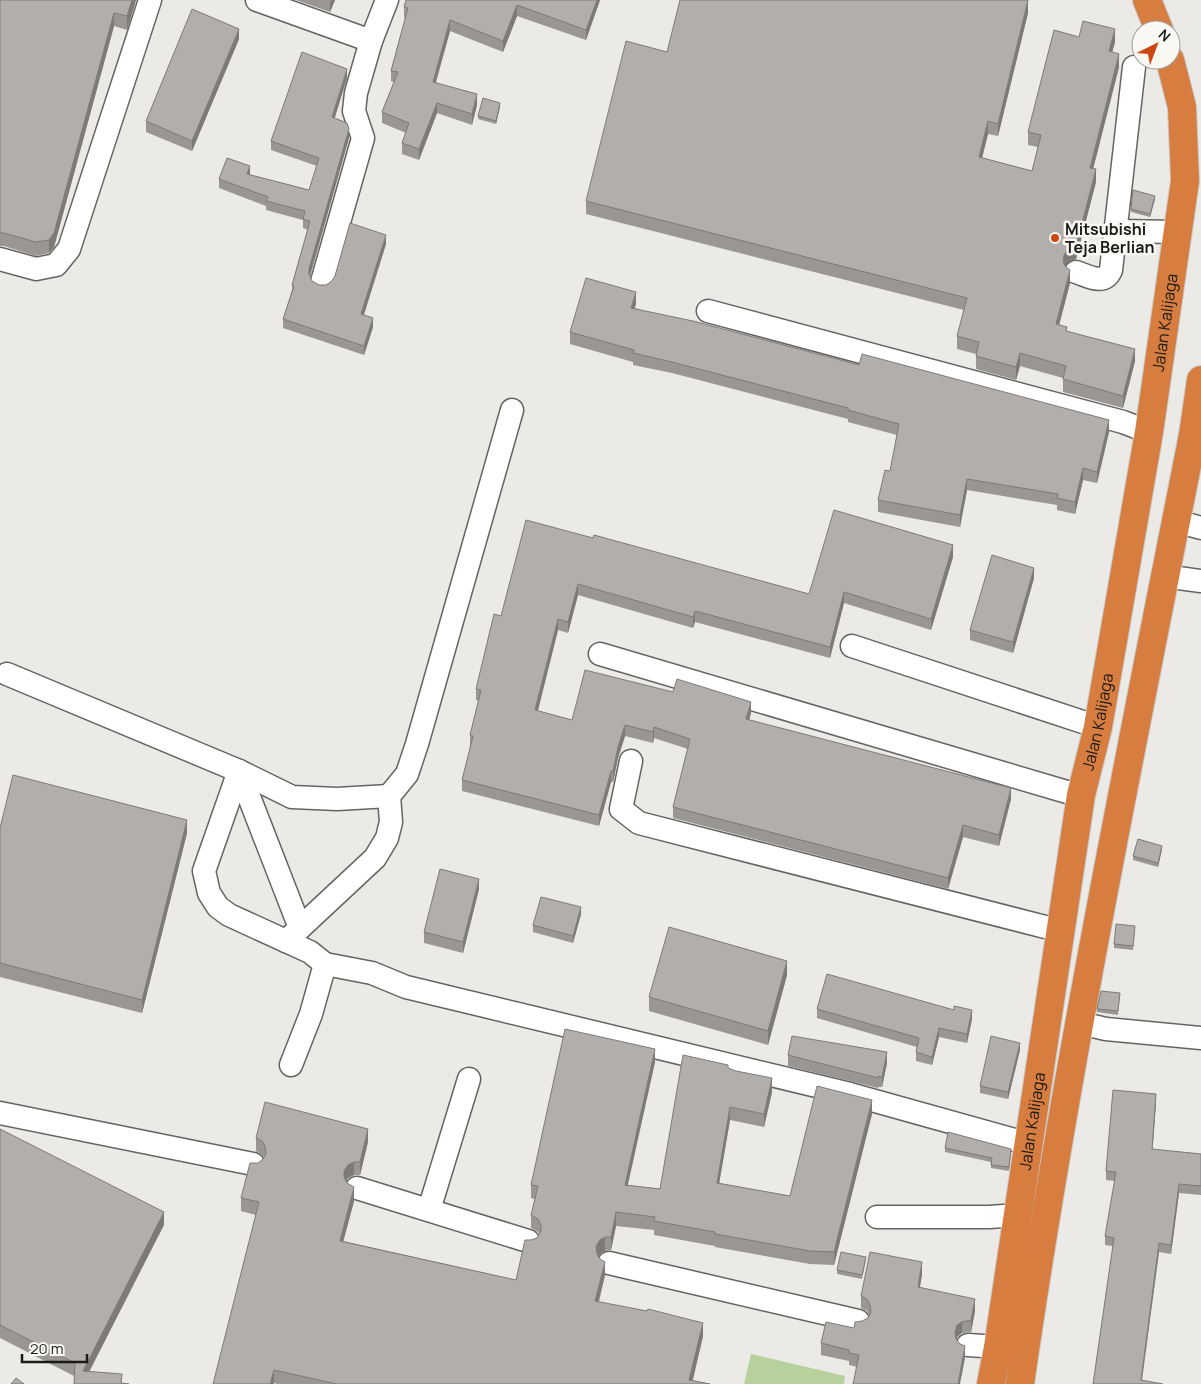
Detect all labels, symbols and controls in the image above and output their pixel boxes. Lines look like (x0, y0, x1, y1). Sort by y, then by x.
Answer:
north arrow (1131, 20, 1181, 70)
text: N (1155, 25, 1175, 45)
place label: Mitsubishi Teja Berlian (1065, 218, 1154, 258)
marker: Mitsubishi Teja Berlian (1049, 232, 1061, 244)
street label: Jalan Kalijaga (1147, 272, 1183, 373)
street label: Jalan Kalijaga (1077, 671, 1118, 773)
street label: Jalan Kalijaga (1014, 1071, 1050, 1172)
scale bar (22, 1332, 88, 1364)
text: 20 m (30, 1338, 63, 1359)

